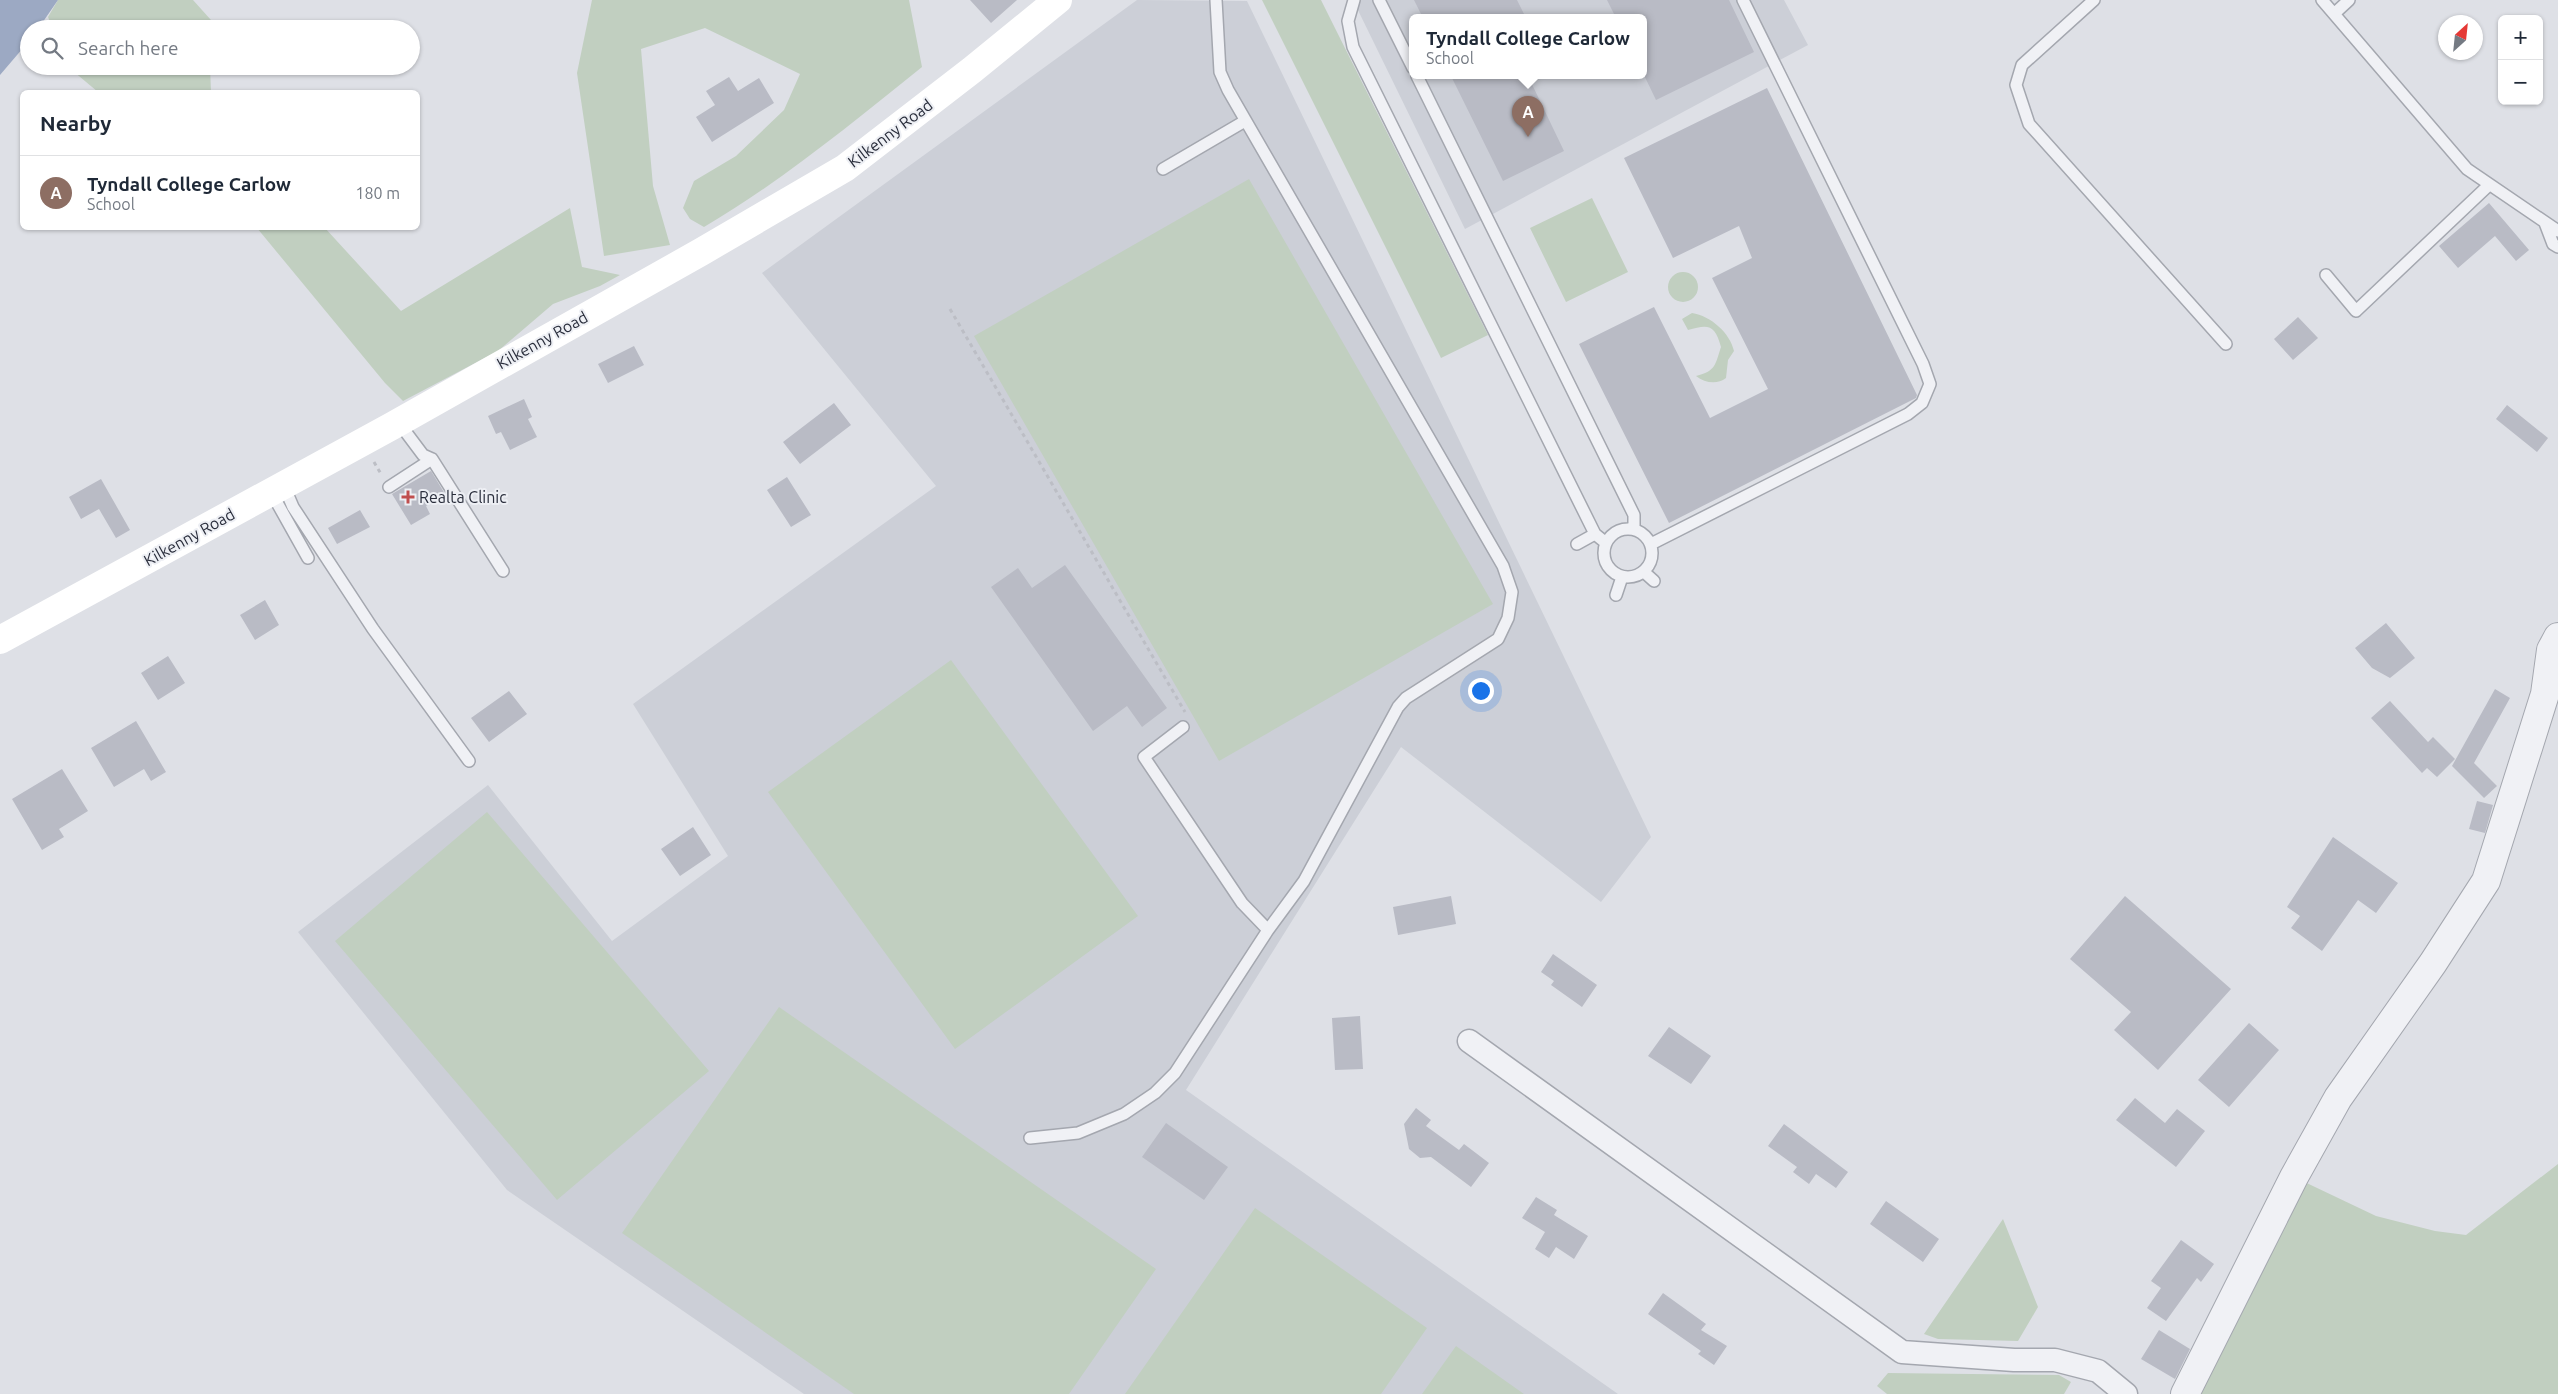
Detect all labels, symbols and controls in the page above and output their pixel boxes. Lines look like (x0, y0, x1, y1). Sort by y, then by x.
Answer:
popup (1409, 14, 1647, 79)
north arrow (2438, 15, 2483, 60)
map controls (2498, 15, 2543, 105)
button: + (2498, 15, 2543, 60)
search box (20, 20, 420, 75)
text: Tyndall College Carlow (1426, 27, 1630, 49)
icon: search (38, 34, 66, 62)
text: Search here (78, 37, 178, 59)
text: School (1426, 49, 1474, 67)
button: − (2498, 60, 2543, 105)
street label: Kilkenny Road (844, 95, 936, 171)
pin: A (1512, 96, 1544, 137)
text: Nearby (40, 111, 111, 135)
text: Tyndall College Carlow (87, 173, 291, 195)
text: A (50, 184, 62, 202)
text: 180 m (355, 184, 400, 202)
text: School (87, 195, 135, 213)
street label: Kilkenny Road (493, 308, 591, 372)
place label: Realta Clinic (419, 488, 507, 506)
marker: Realta Clinic (401, 490, 415, 504)
street label: Kilkenny Road (140, 505, 238, 569)
your location (1468, 678, 1494, 704)

